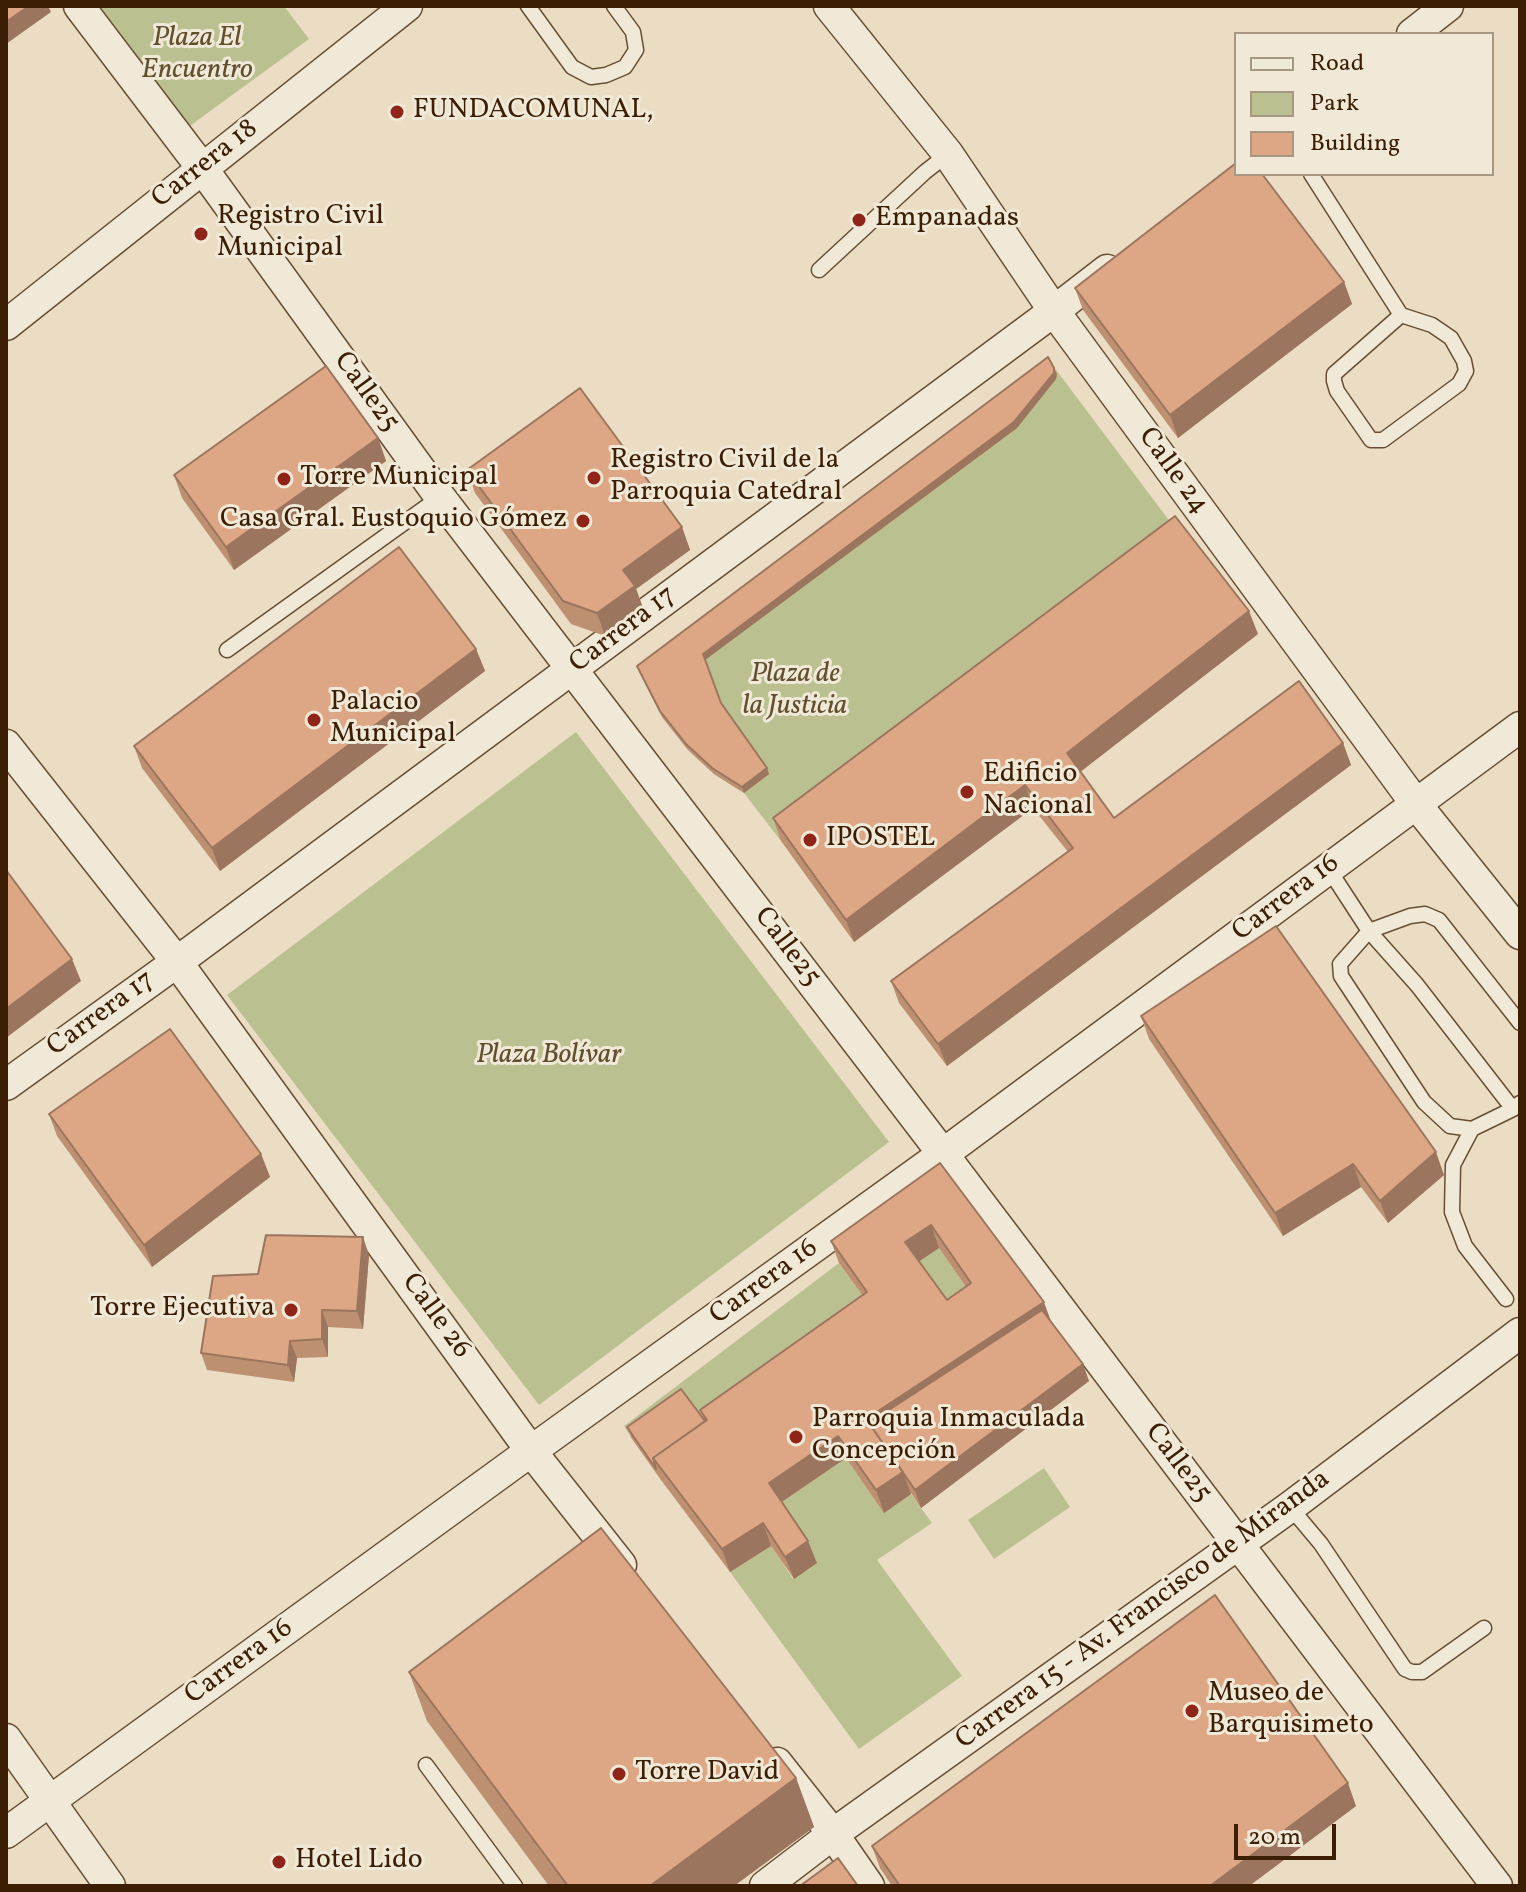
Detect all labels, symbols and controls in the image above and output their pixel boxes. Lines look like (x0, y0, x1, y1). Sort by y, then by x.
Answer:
park label: Plaza El Encuentro (141, 23, 253, 89)
legend (1234, 32, 1494, 176)
text: Road (1310, 47, 1364, 81)
text: Park (1310, 87, 1359, 121)
place label: FUNDACOMUNAL, (413, 95, 653, 129)
marker: FUNDACOMUNAL, (388, 103, 406, 121)
street label: Carrera 18 (146, 113, 266, 217)
text: Building (1310, 127, 1400, 161)
place label: Registro Civil Municipal (217, 201, 384, 267)
place label: Empanadas (875, 203, 1019, 237)
marker: Empanadas (850, 211, 868, 229)
marker: Registro Civil Municipal (192, 225, 210, 243)
street label: Calle25 (325, 346, 405, 440)
street label: Calle 24 (1129, 422, 1215, 522)
place label: Registro Civil de la Parroquia Catedral (610, 445, 842, 511)
place label: Torre Municipal (300, 462, 497, 496)
marker: Registro Civil de la Parroquia Catedral (585, 469, 603, 487)
marker: Torre Municipal (275, 470, 293, 488)
place label: Casa Gral. Eustoquio Gómez (220, 504, 567, 538)
marker: Casa Gral. Eustoquio Gómez (574, 512, 592, 530)
street label: Carrera 17 (564, 580, 684, 682)
park label: Plaza de la Justicia (743, 659, 847, 725)
place label: Palacio Municipal (330, 687, 456, 753)
marker: Palacio Municipal (305, 711, 323, 729)
place label: Edificio Nacional (983, 759, 1093, 825)
marker: Edificio Nacional (958, 783, 976, 801)
place label: IPOSTEL (826, 823, 935, 857)
marker: IPOSTEL (801, 831, 819, 849)
street label: Carrera 16 (1227, 848, 1347, 950)
street label: Calle25 (745, 902, 827, 994)
street label: Carrera 17 (42, 965, 162, 1065)
park label: Plaza Bolívar (476, 1040, 622, 1074)
street label: Carrera 16 (704, 1233, 826, 1333)
street label: Calle 26 (393, 1268, 477, 1366)
place label: Torre Ejecutiva (90, 1293, 275, 1327)
marker: Torre Ejecutiva (282, 1301, 300, 1319)
place label: Parroquia Inmaculada Concepción (812, 1404, 1085, 1470)
street label: Calle25 (1136, 1418, 1218, 1510)
marker: Parroquia Inmaculada Concepción (787, 1428, 805, 1446)
street label: Carrera 15 - Av. Francisco de Miranda (950, 1464, 1338, 1758)
street label: Carrera 16 (179, 1613, 301, 1713)
place label: Museo de Barquisimeto (1208, 1678, 1374, 1744)
marker: Museo de Barquisimeto (1183, 1702, 1201, 1720)
place label: Torre David (635, 1757, 779, 1791)
marker: Torre David (610, 1765, 628, 1783)
scale bar (1238, 1808, 1340, 1858)
text: 20 m (1248, 1821, 1301, 1855)
place label: Hotel Lido (295, 1845, 423, 1879)
marker: Hotel Lido (270, 1853, 288, 1871)

